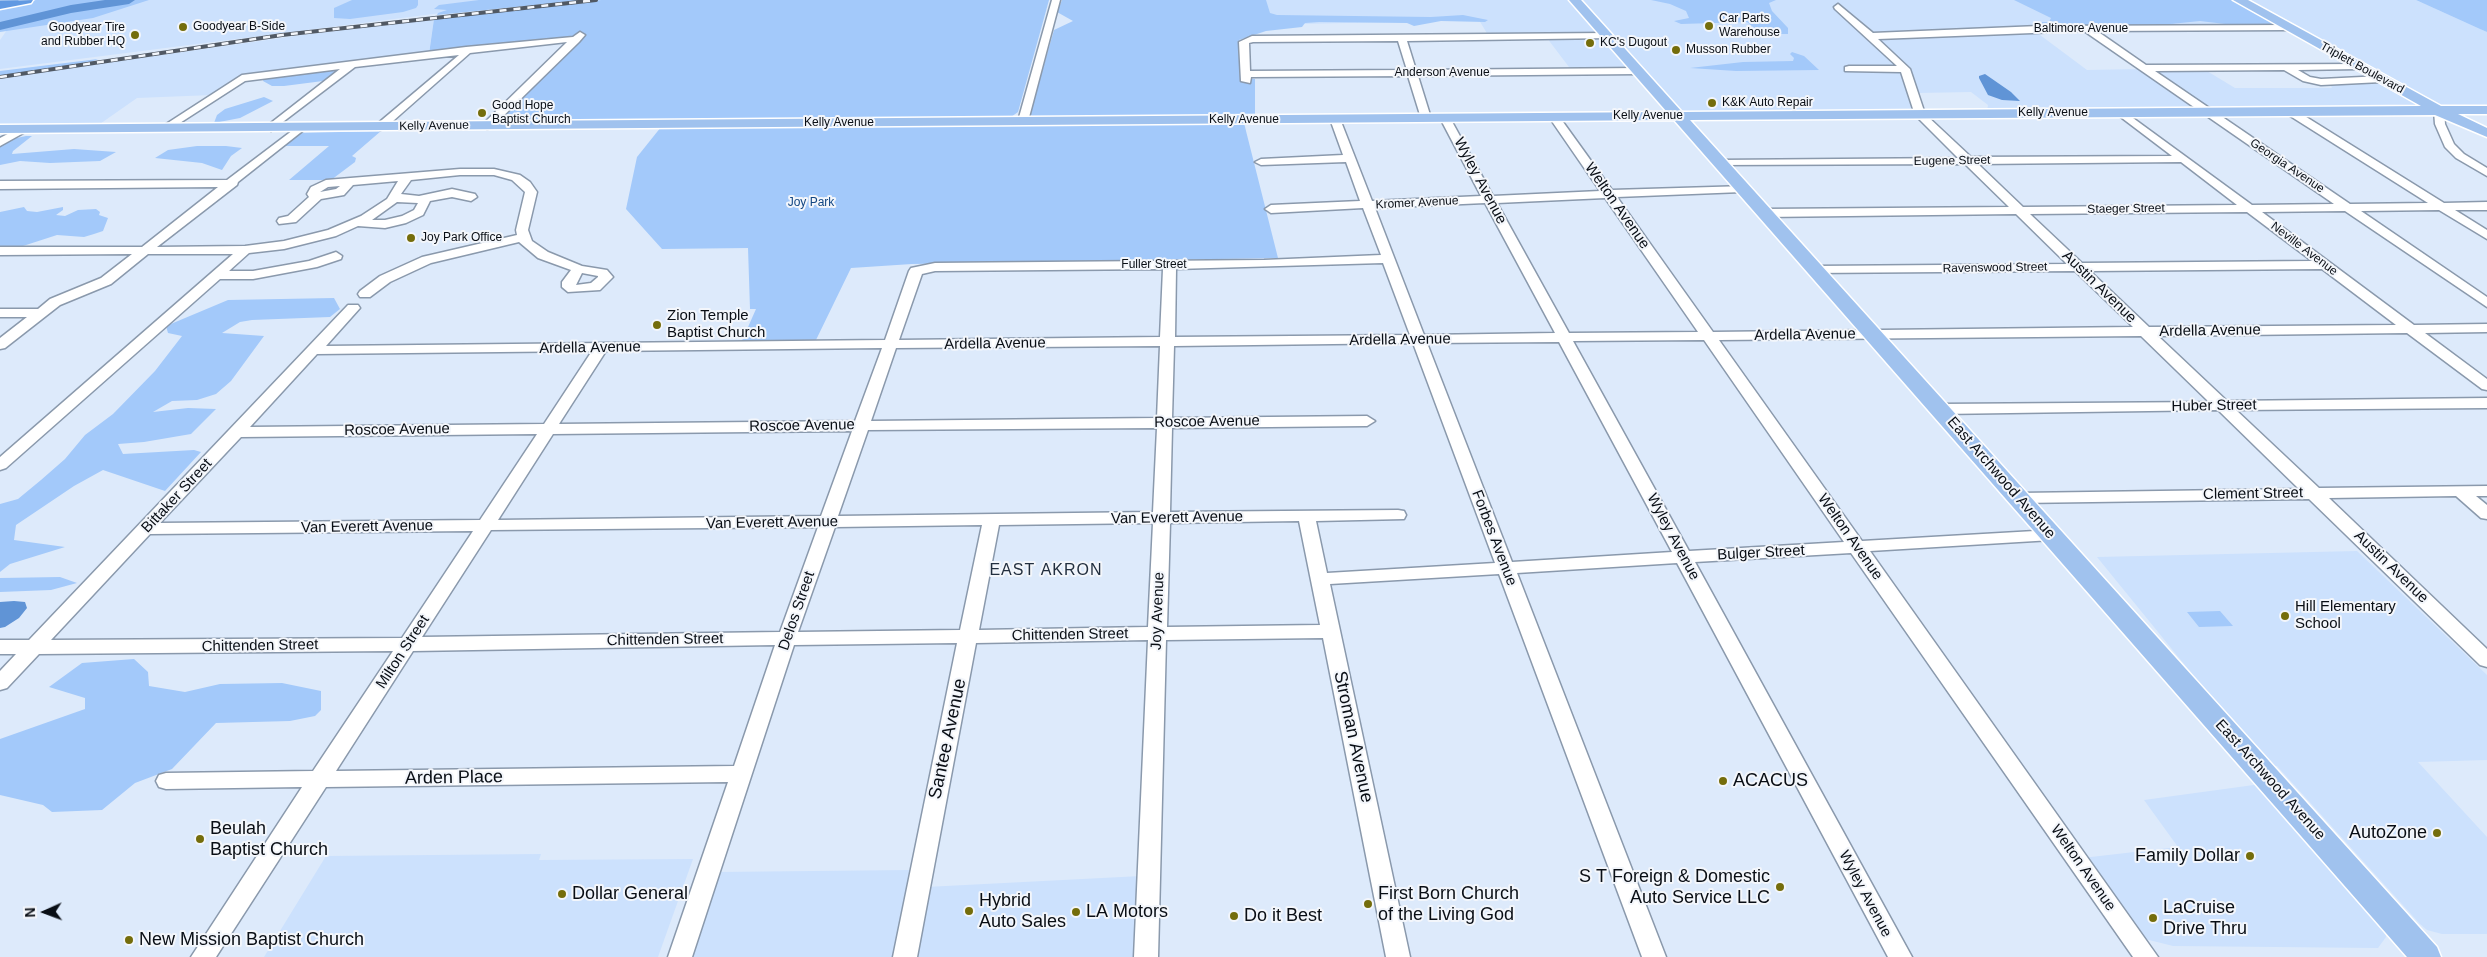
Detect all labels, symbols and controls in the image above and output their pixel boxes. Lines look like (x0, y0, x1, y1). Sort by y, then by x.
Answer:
place label: Car Parts Warehouse (1719, 12, 1780, 40)
place label: Goodyear B-Side (193, 20, 285, 34)
marker: Car Parts Warehouse (1703, 20, 1715, 32)
place label: Goodyear Tire and Rubber HQ (41, 21, 125, 49)
marker: Goodyear B-Side (177, 21, 189, 33)
street label: Baltimore Avenue (2034, 22, 2128, 36)
marker: Goodyear Tire and Rubber HQ (129, 29, 141, 41)
place label: KC's Dugout (1600, 36, 1667, 50)
marker: KC's Dugout (1584, 37, 1596, 49)
street label: Triplett Boulevard (2318, 39, 2406, 97)
place label: Musson Rubber (1686, 43, 1771, 57)
marker: Musson Rubber (1670, 44, 1682, 56)
street label: Anderson Avenue (1394, 66, 1490, 80)
place label: K&K Auto Repair (1722, 96, 1813, 110)
marker: K&K Auto Repair (1706, 97, 1718, 109)
place label: Good Hope Baptist Church (492, 99, 571, 127)
street label: Kelly Avenue (2018, 106, 2088, 120)
marker: Good Hope Baptist Church (476, 107, 488, 119)
street label: Kelly Avenue (1613, 109, 1683, 123)
street label: Kelly Avenue (1209, 113, 1279, 127)
street label: Kelly Avenue (804, 116, 874, 130)
street label: Kelly Avenue (399, 118, 469, 134)
street label: Wyley Avenue (1450, 135, 1510, 227)
street label: Georgia Avenue (2247, 136, 2327, 196)
street label: Eugene Street (1914, 153, 1990, 169)
street label: Welton Avenue (1581, 159, 1653, 253)
street label: Kromer Avenue (1375, 194, 1459, 212)
park label: Joy Park (788, 196, 834, 210)
street label: Staeger Street (2087, 201, 2165, 217)
street label: Neville Avenue (2268, 219, 2340, 279)
place label: Joy Park Office (421, 231, 502, 245)
marker: Joy Park Office (405, 232, 417, 244)
street label: Austin Avenue (2058, 247, 2140, 327)
street label: Fuller Street (1121, 258, 1187, 272)
street label: Ravenswood Street (1943, 260, 2047, 276)
place label: Zion Temple Baptist Church (667, 307, 765, 342)
marker: Zion Temple Baptist Church (651, 319, 663, 331)
street label: Ardella Avenue (2159, 321, 2261, 341)
street label: Ardella Avenue (1754, 325, 1856, 345)
street label: Ardella Avenue (1349, 330, 1451, 350)
street label: Ardella Avenue (944, 334, 1046, 354)
street label: Ardella Avenue (539, 338, 641, 358)
street label: Huber Street (2171, 396, 2257, 416)
street label: Roscoe Avenue (1154, 412, 1260, 432)
street label: East Archwood Avenue (1943, 413, 2059, 543)
street label: Roscoe Avenue (749, 416, 855, 436)
street label: Roscoe Avenue (344, 420, 450, 440)
street label: Bittaker Street (138, 455, 216, 537)
street label: Clement Street (2203, 484, 2303, 504)
street label: Forbes Avenue (1467, 487, 1521, 589)
street label: Welton Avenue (1814, 490, 1886, 584)
street label: Wyley Avenue (1643, 491, 1703, 583)
street label: Van Everett Avenue (1111, 508, 1243, 528)
street label: Van Everett Avenue (706, 513, 838, 533)
street label: Van Everett Avenue (301, 517, 433, 537)
street label: Austin Avenue (2350, 527, 2432, 607)
street label: Bulger Street (1717, 542, 1805, 564)
district label: EAST AKRON (988, 561, 1104, 581)
street label: Delos Street (775, 569, 819, 653)
street label: Joy Avenue (1148, 572, 1168, 650)
place label: Hill Elementary School (2295, 598, 2396, 633)
marker: Hill Elementary School (2279, 610, 2291, 622)
street label: Milton Street (373, 612, 433, 692)
street label: Chittenden Street (1011, 625, 1129, 645)
street label: Chittenden Street (606, 630, 724, 650)
street label: Chittenden Street (201, 636, 319, 656)
street label: Stroman Avenue (1329, 669, 1377, 805)
street label: Santee Avenue (925, 677, 971, 801)
street label: East Archwood Avenue (2211, 716, 2329, 844)
street label: Arden Place (405, 766, 503, 790)
place label: ACACUS (1733, 770, 1808, 792)
marker: ACACUS (1717, 775, 1729, 787)
place label: Beulah Baptist Church (210, 818, 328, 861)
street label: Welton Avenue (2047, 821, 2119, 915)
place label: AutoZone (2349, 822, 2427, 844)
marker: AutoZone (2431, 827, 2443, 839)
marker: Beulah Baptist Church (194, 833, 206, 845)
place label: Family Dollar (2135, 845, 2240, 867)
street label: Wyley Avenue (1835, 848, 1895, 940)
marker: Family Dollar (2244, 850, 2256, 862)
place label: S T Foreign & Domestic Auto Service LLC (1579, 866, 1770, 909)
marker: S T Foreign & Domestic Auto Service LLC (1774, 881, 1786, 893)
place label: Dollar General (572, 883, 688, 905)
place label: First Born Church of the Living God (1378, 883, 1519, 926)
north arrow (20, 887, 70, 937)
marker: Dollar General (556, 888, 568, 900)
place label: Hybrid Auto Sales (979, 890, 1066, 932)
place label: LaCruise Drive Thru (2163, 897, 2247, 940)
marker: First Born Church of the Living God (1362, 898, 1374, 910)
place label: LA Motors (1086, 901, 1168, 923)
marker: Hybrid Auto Sales (963, 905, 975, 917)
place label: Do it Best (1244, 905, 1322, 927)
marker: LA Motors (1070, 906, 1082, 918)
text: N (22, 907, 38, 918)
marker: Do it Best (1228, 910, 1240, 922)
marker: LaCruise Drive Thru (2147, 912, 2159, 924)
place label: New Mission Baptist Church (139, 929, 364, 951)
marker: New Mission Baptist Church (123, 934, 135, 946)

